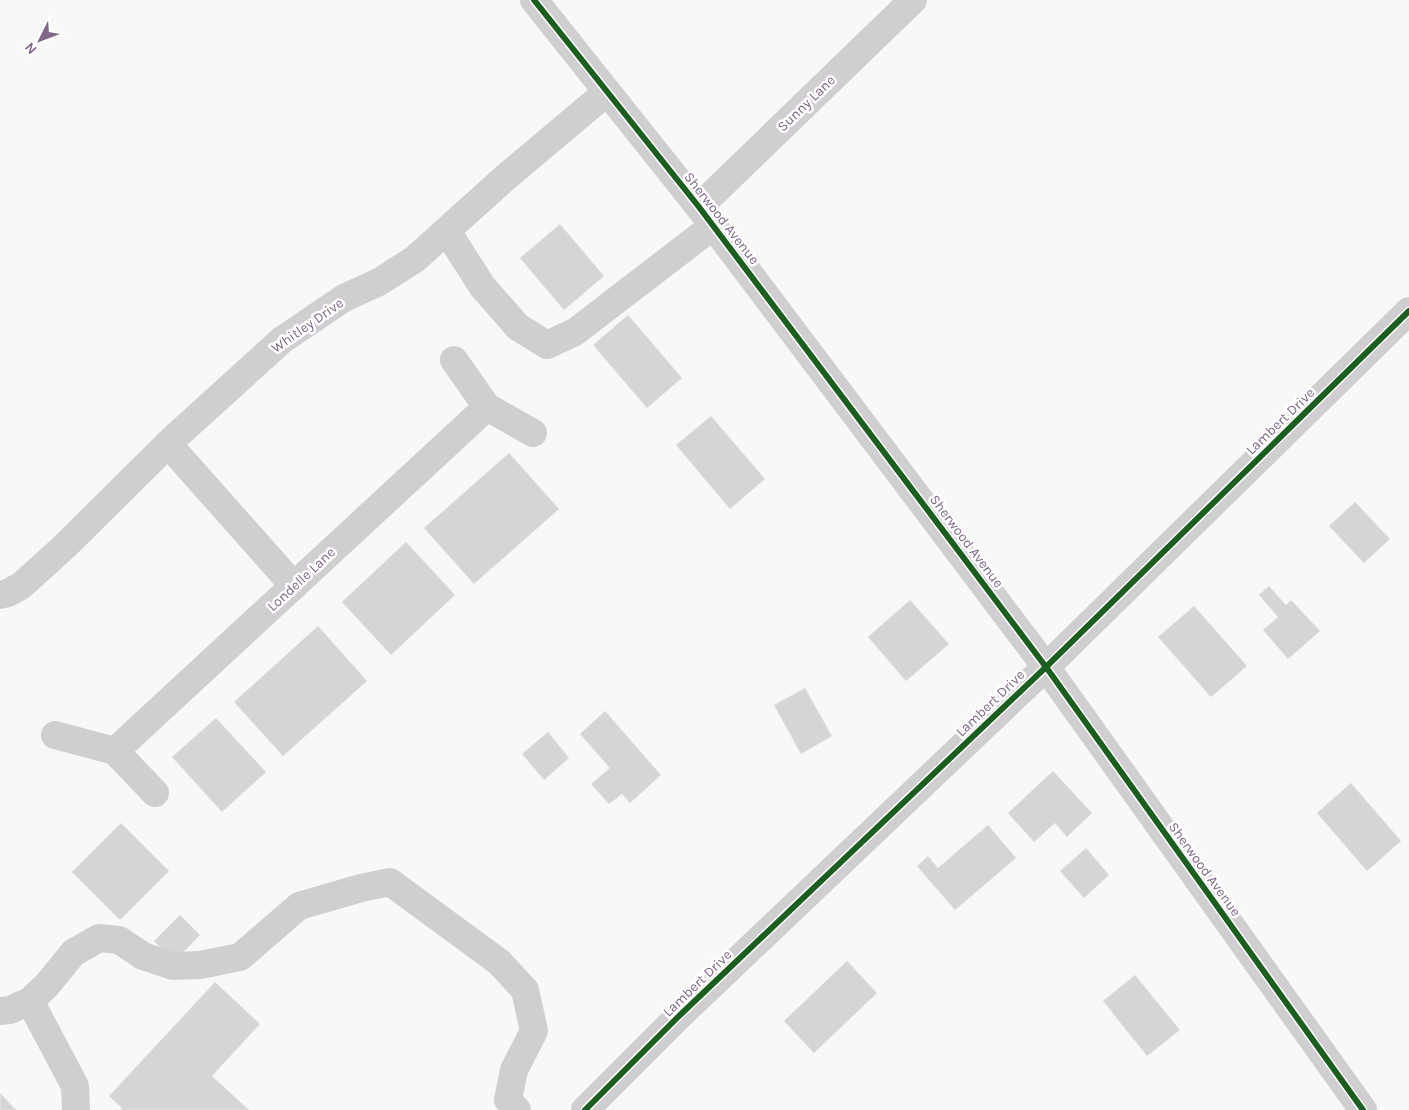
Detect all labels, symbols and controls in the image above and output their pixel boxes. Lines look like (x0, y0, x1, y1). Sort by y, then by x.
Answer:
north arrow (15, 15, 65, 65)
text: N (21, 39, 40, 58)
street label: Sunny Lane (774, 72, 839, 135)
street label: Sherwood Avenue (680, 169, 763, 268)
street label: Whitley Drive (268, 294, 347, 356)
street label: Lambert Drive (1242, 384, 1318, 458)
street label: Sherwood Avenue (926, 491, 1007, 591)
street label: Londelle Lane (264, 544, 339, 615)
street label: Lambert Drive (952, 666, 1028, 740)
street label: Sherwood Avenue (1165, 819, 1244, 920)
street label: Lambert Drive (659, 946, 735, 1020)

